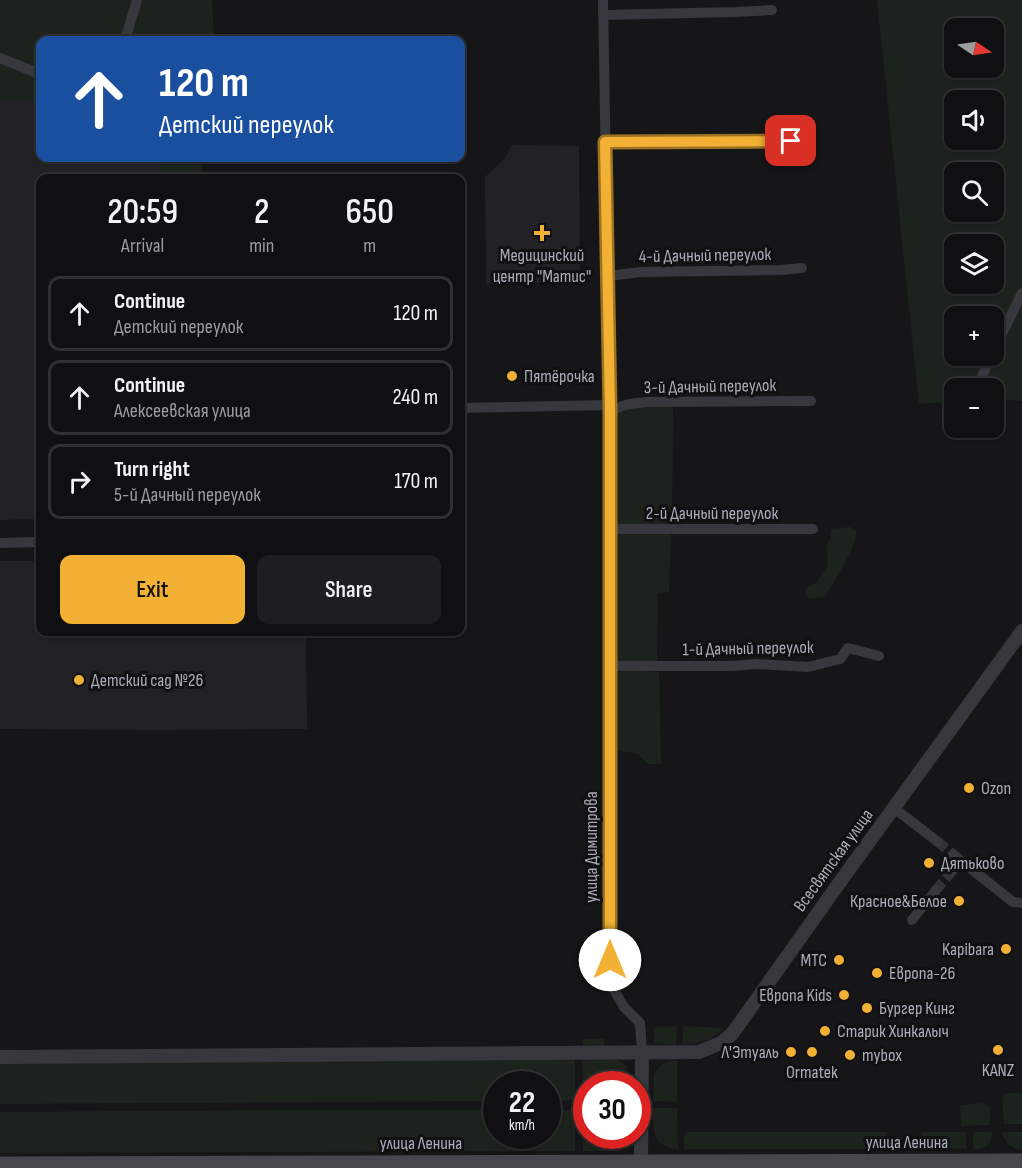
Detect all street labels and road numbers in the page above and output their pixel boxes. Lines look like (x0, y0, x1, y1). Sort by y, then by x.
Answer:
street label: 4-й Дачный переулок (639, 244, 772, 267)
street label: 3-й Дачный переулок (644, 375, 777, 398)
street label: 2-й Дачный переулок (646, 503, 778, 524)
street label: 1-й Дачный переулок (682, 637, 814, 660)
street label: улица Димитрова (581, 791, 602, 903)
street label: Всесвятская улица (789, 805, 878, 916)
street label: улица Ленина (866, 1132, 948, 1153)
street label: улица Ленина (380, 1133, 462, 1154)

